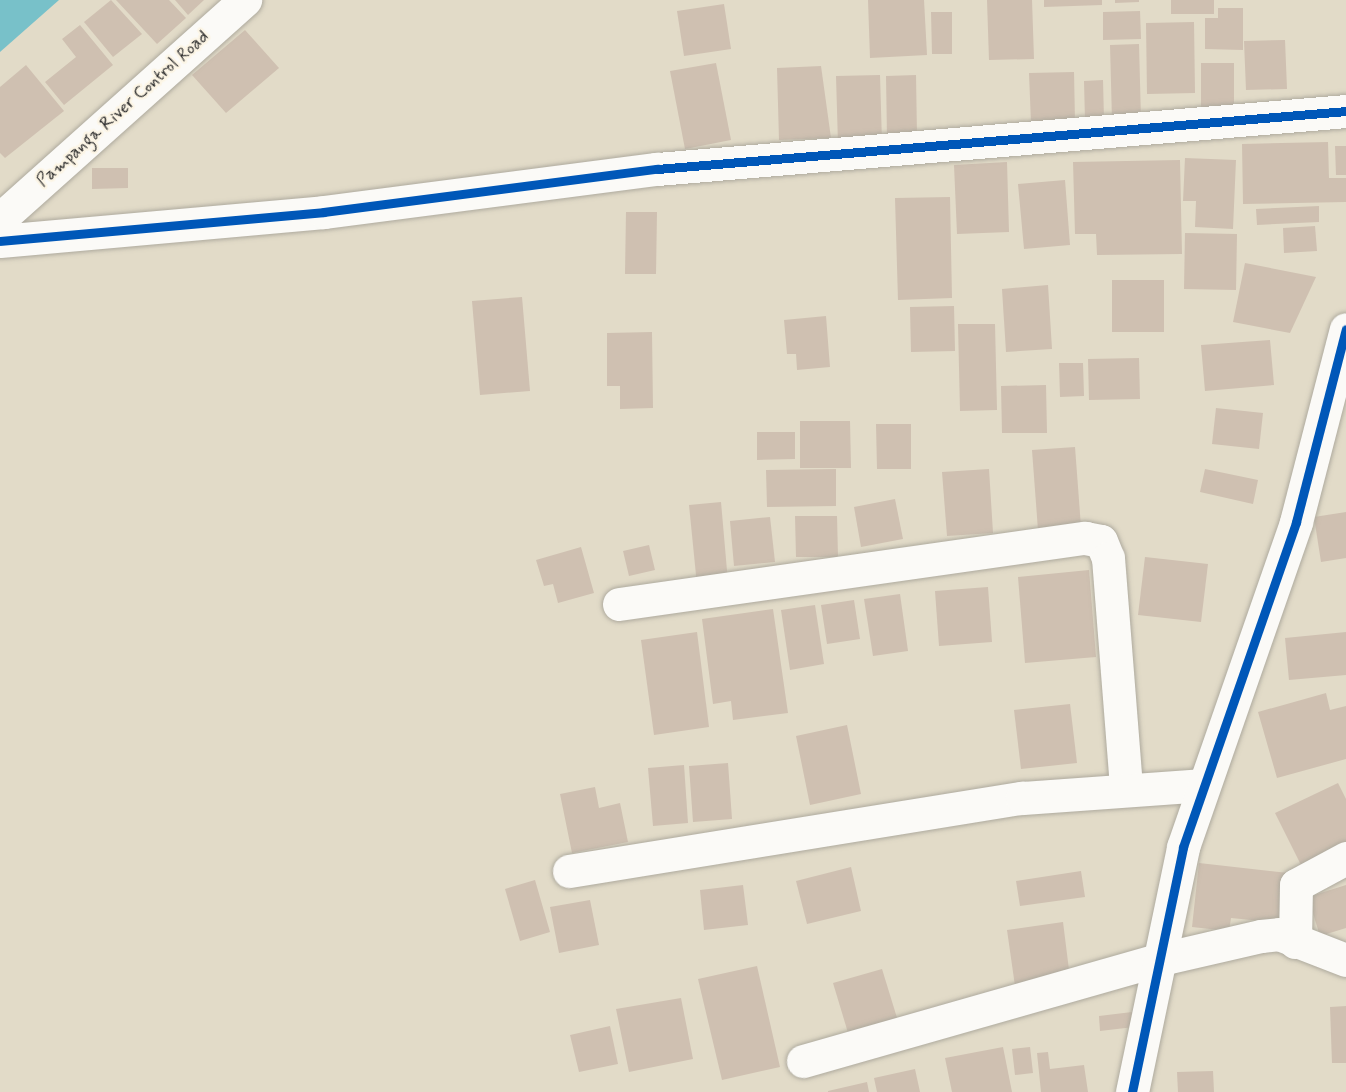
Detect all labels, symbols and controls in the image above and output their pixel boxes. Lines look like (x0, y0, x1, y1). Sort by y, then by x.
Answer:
street label: Pampanga River Control Road (31, 25, 215, 193)

